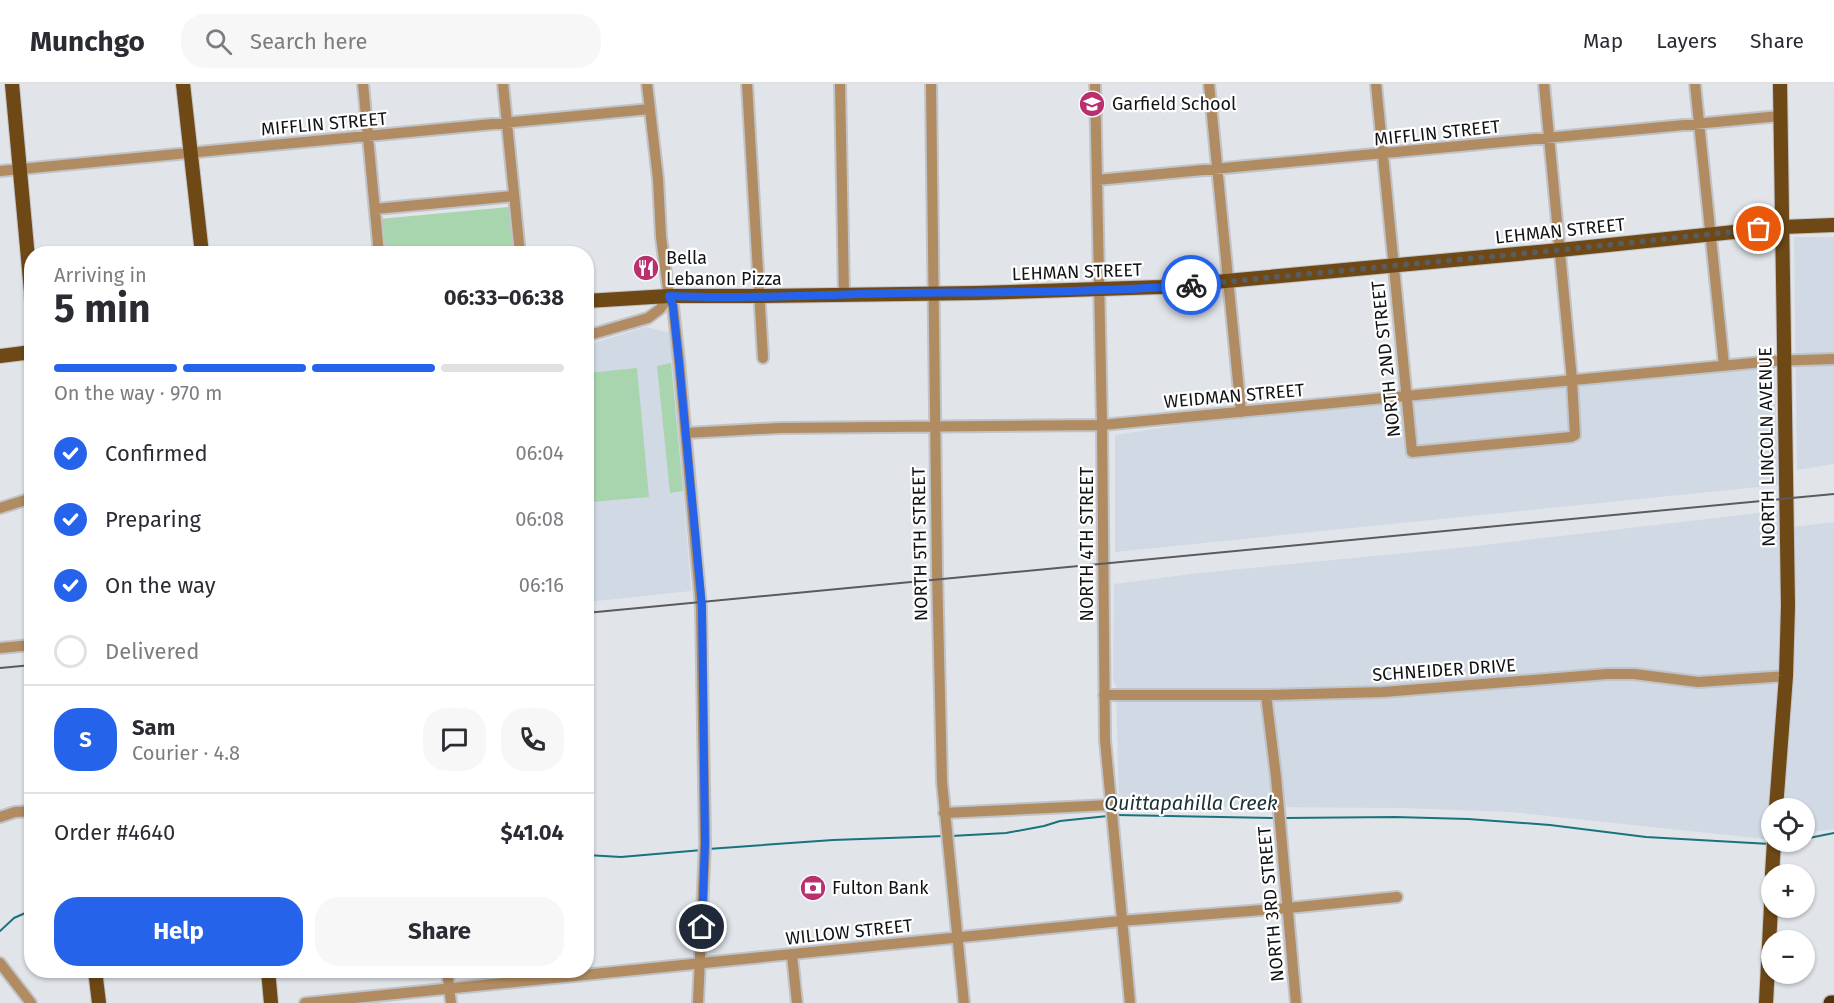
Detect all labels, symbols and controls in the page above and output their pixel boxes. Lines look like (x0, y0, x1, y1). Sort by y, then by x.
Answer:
search box (181, 14, 601, 68)
text: Munchgo (30, 25, 145, 58)
icon: search (202, 25, 235, 58)
text: Search here (250, 28, 367, 55)
text: Map (1583, 28, 1623, 54)
text: Layers (1656, 28, 1717, 54)
text: Share (1750, 28, 1804, 54)
school or university icon: Garfield School (1077, 89, 1107, 119)
place label: Garfield School (1112, 93, 1236, 115)
street label: MIFFLIN STREET (260, 107, 389, 140)
street label: MIFFLIN STREET (1373, 115, 1502, 151)
pin (1733, 203, 1784, 254)
icon: bag (1742, 212, 1775, 245)
street label: LEHMAN STREET (1494, 213, 1627, 249)
place label: Bella Lebanon Pizza (666, 247, 782, 290)
restaurant icon: Bella Lebanon Pizza (631, 253, 661, 283)
courier (1161, 255, 1221, 315)
street label: LEHMAN STREET (1011, 259, 1143, 285)
text: Arriving in (54, 263, 147, 287)
icon: bike (1175, 269, 1208, 302)
street label: NORTH 2ND STREET (1367, 279, 1405, 438)
text: 06:33–06:38 (444, 284, 564, 311)
text: 5 min (54, 286, 151, 332)
street label: NORTH LINCOLN AVENUE (1754, 347, 1780, 547)
street label: WEIDMAN STREET (1163, 379, 1306, 413)
text: On the way · 970 m (54, 381, 222, 405)
icon: check (54, 437, 87, 470)
text: Confirmed (105, 440, 208, 467)
text: 06:04 (516, 441, 564, 465)
street label: NORTH 5TH STREET (908, 466, 932, 621)
street label: NORTH 4TH STREET (1076, 466, 1098, 621)
icon: check (54, 503, 87, 536)
text: Preparing (105, 506, 201, 533)
text: 06:08 (515, 507, 564, 531)
icon: check (54, 569, 87, 602)
text: On the way (105, 572, 216, 599)
text: 06:16 (519, 573, 564, 597)
text: Delivered (105, 638, 200, 665)
street label: SCHNEIDER DRIVE (1372, 654, 1516, 686)
button: chat (423, 708, 486, 771)
button: phone (501, 708, 564, 771)
text: Sam (132, 714, 175, 741)
text: S (79, 726, 92, 753)
text: Courier · 4.8 (132, 741, 240, 765)
water label: Quittapahilla Creek (1104, 791, 1278, 815)
map controls (1761, 798, 1815, 984)
button: locate (1761, 798, 1815, 852)
text: Order #4640 (54, 819, 175, 846)
text: $41.04 (501, 819, 564, 846)
street label: NORTH 3RD STREET (1253, 825, 1289, 983)
button: + (1761, 864, 1815, 918)
bank icon: Fulton Bank (798, 873, 828, 903)
place label: Fulton Bank (832, 877, 929, 899)
button: Help (54, 897, 303, 966)
button: Share (315, 897, 564, 966)
pin (676, 901, 727, 952)
icon: home (685, 910, 718, 943)
street label: WILLOW STREET (784, 914, 914, 950)
button: − (1761, 930, 1815, 984)

